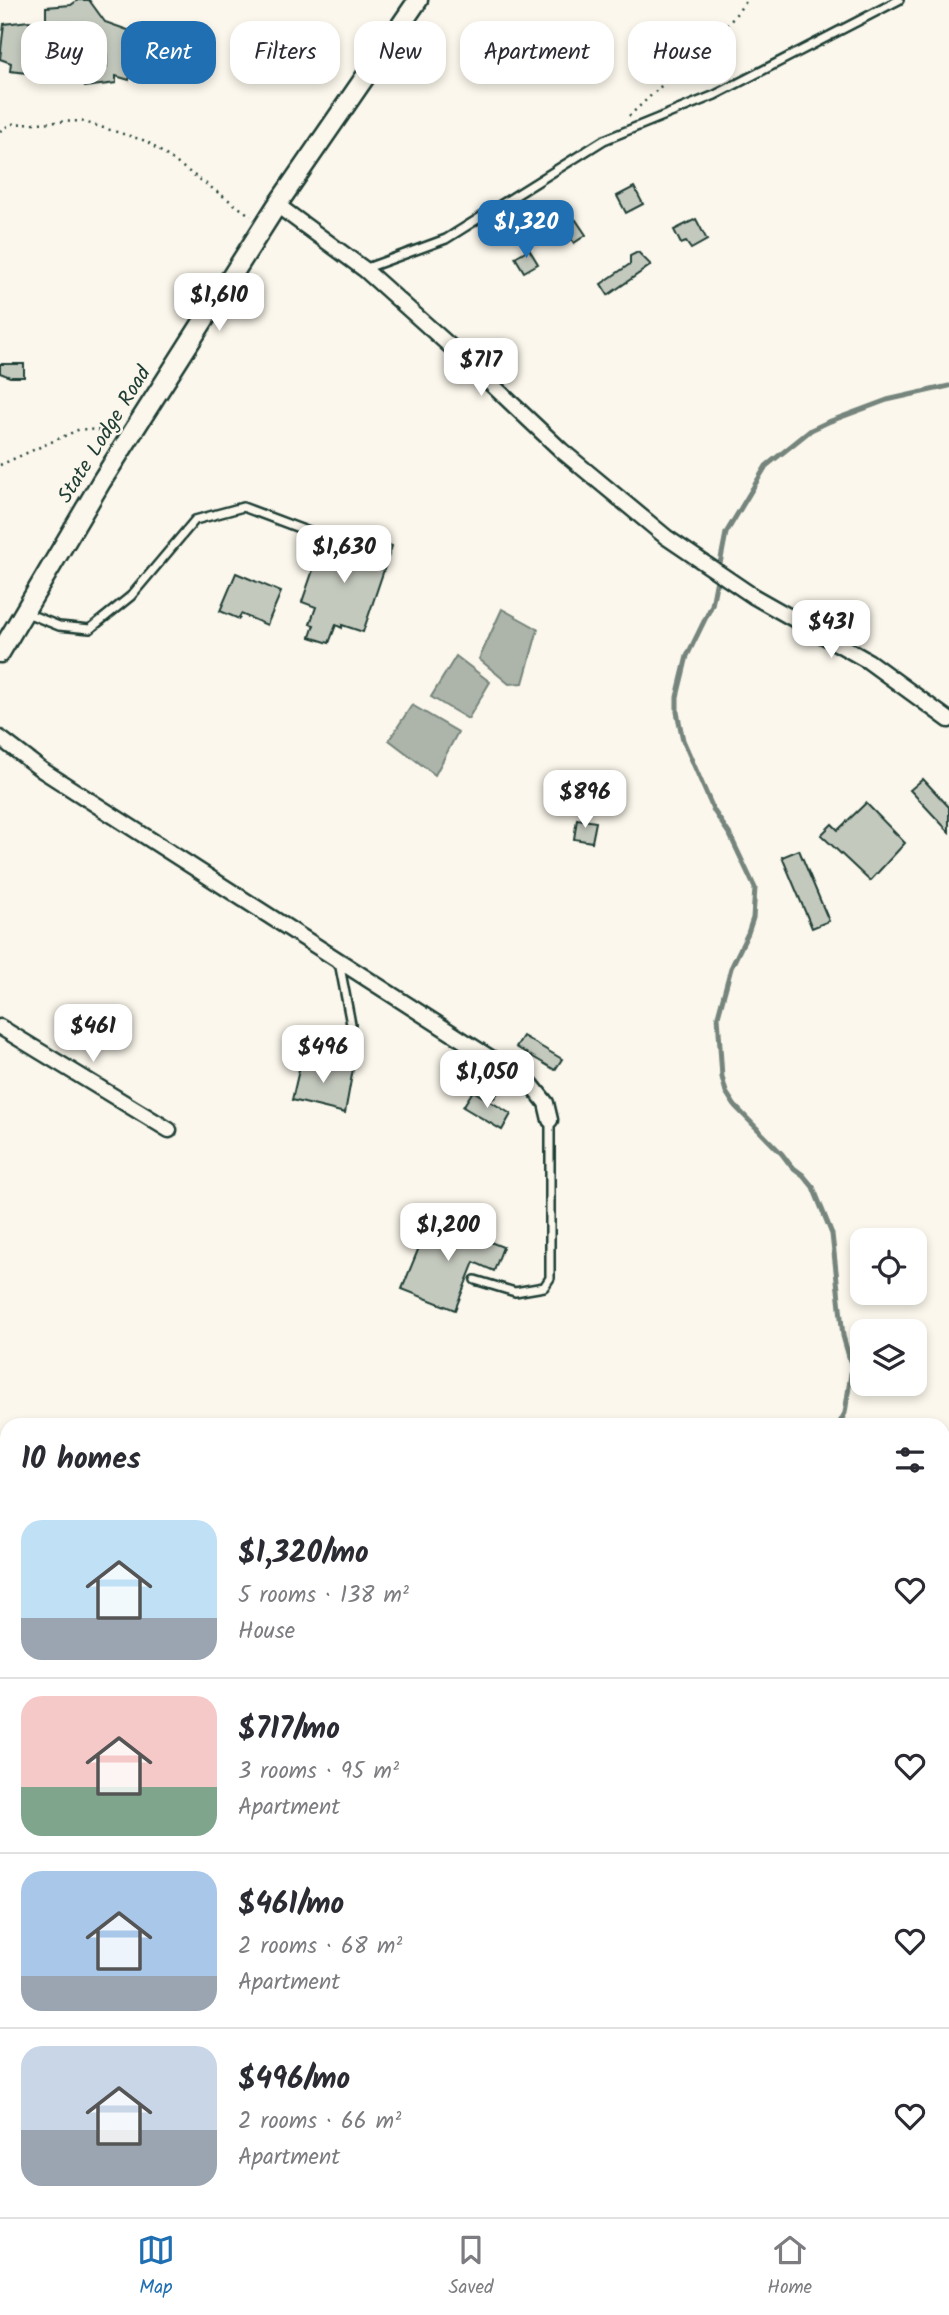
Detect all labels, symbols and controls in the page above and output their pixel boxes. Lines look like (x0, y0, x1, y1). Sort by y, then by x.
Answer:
chip: Buy (21, 21, 107, 84)
chip: Rent (121, 21, 216, 84)
chip: Filters (230, 21, 340, 84)
chip: New (354, 21, 446, 84)
chip: Apartment (460, 21, 614, 84)
chip: House (628, 21, 736, 84)
pin: $1,320 (469, 201, 583, 260)
text: $1,320 (494, 205, 558, 241)
pin: $1,610 (162, 274, 276, 333)
text: $1,610 (190, 278, 248, 314)
pin: $717 (440, 338, 522, 398)
text: $717 (460, 343, 502, 379)
street label: State Lodge Road (50, 359, 161, 510)
pin: $1,630 (287, 526, 401, 585)
text: $1,630 (312, 530, 376, 566)
pin: $431 (790, 600, 872, 660)
text: $431 (808, 605, 854, 641)
pin: $896 (544, 770, 626, 830)
text: $896 (559, 775, 611, 811)
pin: $461 (52, 1004, 134, 1064)
text: $461 (70, 1009, 116, 1045)
pin: $496 (282, 1026, 364, 1085)
text: $496 (298, 1030, 348, 1066)
pin: $1,050 (430, 1050, 544, 1110)
text: $1,050 (456, 1055, 518, 1091)
pin: $1,200 (391, 1204, 505, 1263)
text: $1,200 (416, 1208, 480, 1244)
map controls (850, 1228, 927, 1396)
button: locate (850, 1228, 927, 1305)
button: layers (850, 1319, 927, 1396)
text: 10 homes (21, 1436, 141, 1484)
icon: filters (891, 1441, 929, 1479)
text: $1,320/mo (238, 1530, 369, 1578)
icon: home (77, 1548, 161, 1632)
icon: heart (891, 1571, 929, 1609)
text: 5 rooms · 138 m² (238, 1578, 409, 1614)
text: House (238, 1614, 295, 1650)
text: $717/mo (238, 1706, 340, 1754)
icon: home (77, 1724, 161, 1808)
icon: heart (891, 1747, 929, 1785)
text: 3 rooms · 95 m² (238, 1754, 399, 1790)
text: Apartment (238, 1790, 340, 1826)
text: $461/mo (238, 1881, 344, 1929)
icon: home (77, 1899, 161, 1983)
icon: heart (891, 1922, 929, 1960)
text: 2 rooms · 68 m² (238, 1929, 402, 1965)
text: Apartment (238, 1965, 340, 2001)
text: $496/mo (238, 2056, 350, 2104)
icon: home (77, 2074, 161, 2158)
icon: heart (891, 2097, 929, 2135)
text: 2 rooms · 66 m² (238, 2104, 401, 2140)
text: Apartment (238, 2140, 340, 2176)
tab: Map (137, 2231, 175, 2303)
tab: Saved (448, 2231, 494, 2303)
tab: Home (767, 2231, 812, 2303)

